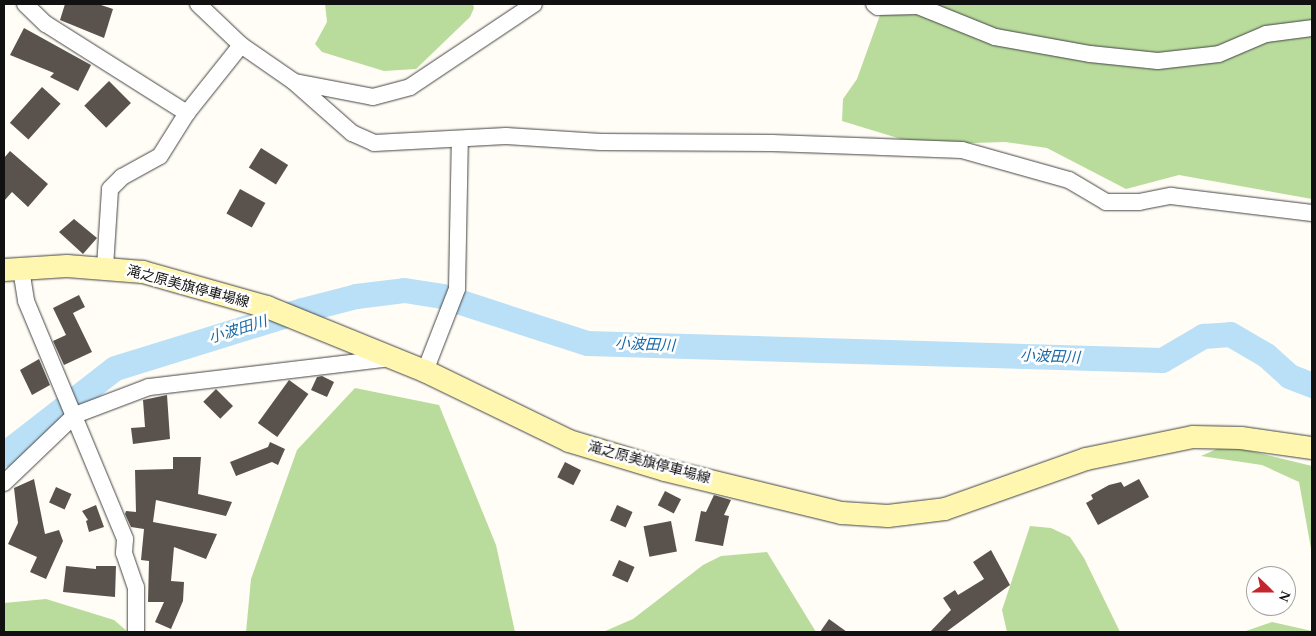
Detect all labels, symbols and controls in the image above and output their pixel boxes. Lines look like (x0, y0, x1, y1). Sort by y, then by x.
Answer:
street label: 滝之原美旗停車場線 (125, 263, 251, 311)
water label: 小波田川 (207, 313, 269, 347)
water label: 小波田川 (615, 335, 675, 355)
water label: 小波田川 (1020, 347, 1080, 367)
street label: 滝之原美旗停車場線 (586, 439, 712, 487)
north arrow (1246, 566, 1296, 616)
text: N (1276, 589, 1293, 604)

